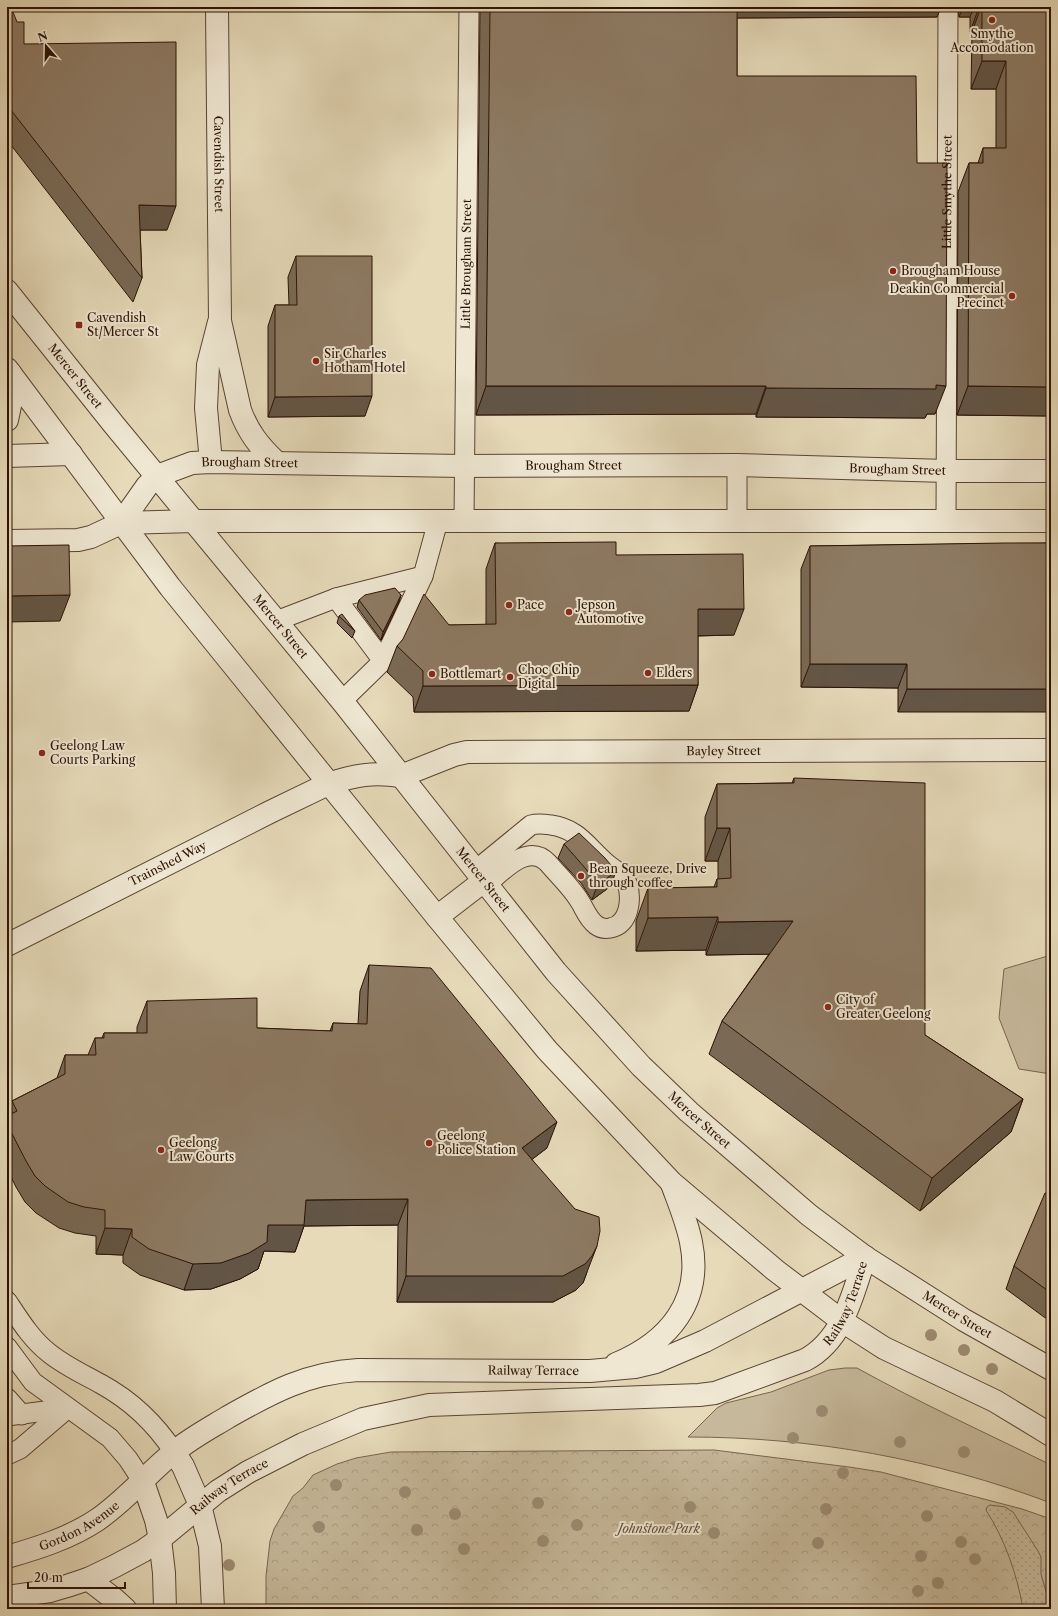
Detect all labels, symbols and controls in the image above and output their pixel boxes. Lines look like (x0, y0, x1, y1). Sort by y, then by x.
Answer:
marker: Smythe Accomodation (987, 15, 997, 25)
north arrow (26, 26, 66, 66)
place label: Smythe Accomodation (949, 26, 1034, 55)
text: N (36, 28, 50, 45)
street label: Cavendish Street (211, 116, 227, 213)
street label: Little Smythe Street (939, 134, 955, 249)
street label: Little Brougham Street (458, 198, 474, 329)
place label: Brougham House (901, 263, 1001, 278)
marker: Brougham House (888, 266, 898, 276)
place label: Deakin Commercial Precinct (890, 281, 1005, 310)
marker: Deakin Commercial Precinct (1007, 291, 1017, 301)
place label: Cavendish St/Mercer St (87, 310, 159, 339)
marker: Cavendish St/Mercer St (74, 320, 84, 330)
street label: Mercer Street (45, 340, 106, 412)
place label: Sir Charles Hotham Hotel (324, 346, 406, 375)
marker: Sir Charles Hotham Hotel (311, 356, 321, 366)
street label: Brougham Street (201, 454, 299, 470)
street label: Brougham Street (525, 457, 623, 473)
street label: Brougham Street (849, 460, 947, 478)
street label: Mercer Street (250, 591, 312, 662)
place label: Pace (517, 597, 544, 612)
place label: Jepson Automotive (575, 597, 644, 626)
marker: Pace (504, 600, 514, 610)
marker: Jepson Automotive (564, 607, 574, 617)
place label: Choc Chip Digital (518, 662, 579, 691)
place label: Elders (656, 665, 692, 680)
place label: Bottlemart (440, 666, 502, 681)
marker: Elders (643, 668, 653, 678)
marker: Bottlemart (427, 669, 437, 679)
marker: Choc Chip Digital (505, 672, 515, 682)
place label: Geelong Law Courts Parking (50, 738, 136, 767)
street label: Bayley Street (686, 743, 762, 758)
marker: Geelong Law Courts Parking (37, 748, 47, 758)
street label: Trainshed Way (126, 837, 209, 889)
street label: Mercer Street (453, 844, 514, 915)
place label: Bean Squeeze, Drive through coffee (589, 861, 707, 890)
marker: Bean Squeeze, Drive through coffee (576, 871, 586, 881)
place label: City of Greater Geelong (836, 992, 931, 1021)
marker: City of Greater Geelong (823, 1002, 833, 1012)
street label: Mercer Street (665, 1088, 734, 1152)
place label: Geelong Police Station (437, 1128, 516, 1157)
place label: Geelong Law Courts (169, 1135, 234, 1164)
marker: Geelong Police Station (424, 1138, 434, 1148)
marker: Geelong Law Courts (156, 1145, 166, 1155)
street label: Railway Terrace (820, 1259, 870, 1348)
street label: Mercer Street (920, 1288, 995, 1342)
street label: Railway Terrace (488, 1363, 579, 1378)
street label: Railway Terrace (187, 1455, 271, 1518)
street label: Gordon Avenue (37, 1498, 122, 1553)
park label: Johnstone Park (614, 1521, 701, 1536)
scale bar (28, 1564, 125, 1590)
text: 20 m (34, 1570, 63, 1585)

